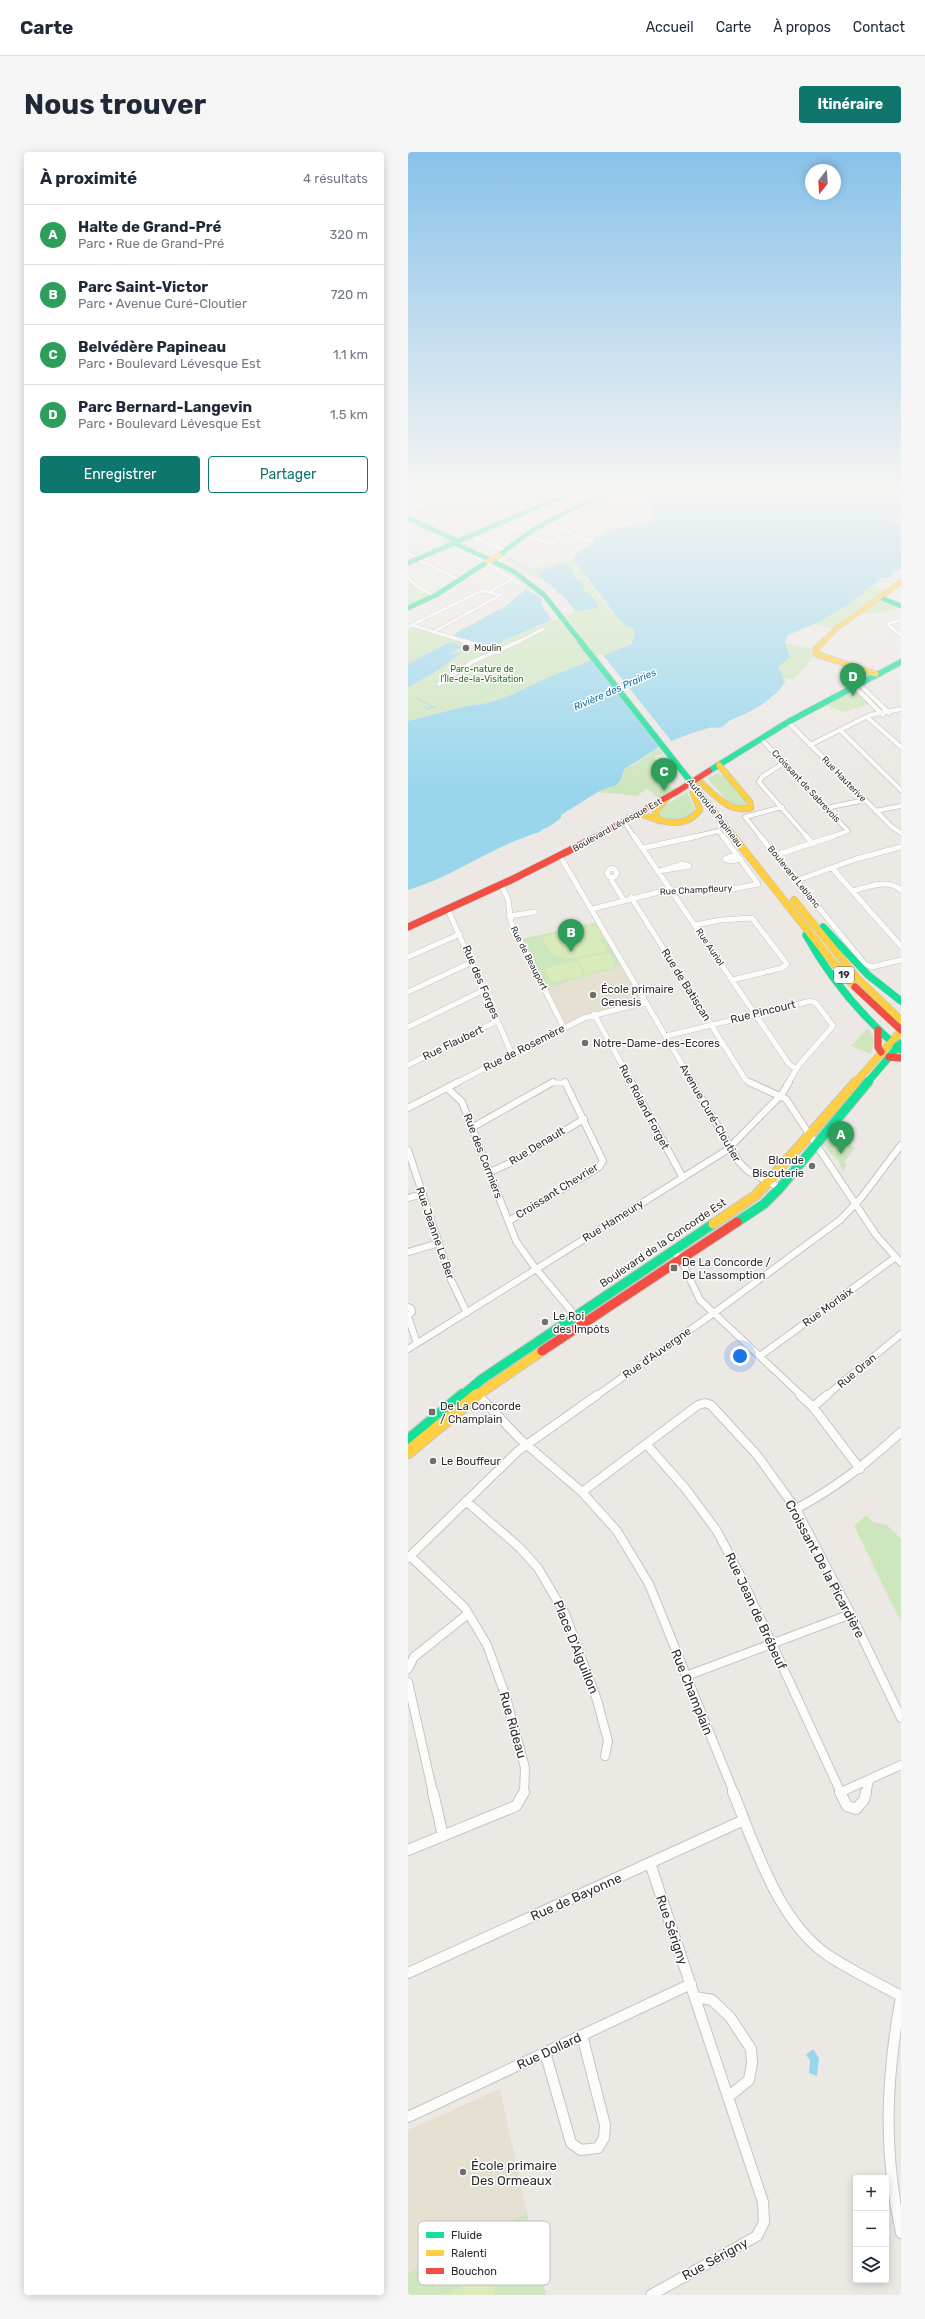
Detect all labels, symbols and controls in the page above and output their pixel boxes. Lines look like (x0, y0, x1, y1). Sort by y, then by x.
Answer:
text: Carte (20, 16, 73, 39)
text: Accueil (646, 19, 694, 36)
text: Carte (716, 19, 751, 36)
text: À propos (773, 19, 831, 36)
text: Contact (853, 19, 905, 36)
button: Itinéraire (799, 86, 901, 123)
text: Nous trouver (24, 88, 206, 121)
north arrow (805, 164, 841, 200)
text: À proximité (40, 168, 137, 188)
text: 4 résultats (303, 171, 368, 186)
text: Halte de Grand-Pré (78, 218, 221, 236)
text: A (48, 227, 58, 242)
text: 320 m (330, 227, 368, 242)
text: Parc · Rue de Grand-Pré (78, 236, 224, 251)
text: Parc Saint-Victor (78, 278, 208, 296)
text: B (48, 287, 58, 302)
text: 720 m (331, 287, 368, 302)
text: Parc · Avenue Curé-Cloutier (78, 296, 247, 311)
text: Belvédère Papineau (78, 338, 226, 356)
text: C (48, 347, 58, 362)
text: 1.1 km (333, 347, 368, 362)
text: Parc · Boulevard Lévesque Est (78, 356, 261, 371)
text: Parc Bernard-Langevin (78, 398, 252, 416)
text: D (48, 407, 58, 422)
text: 1.5 km (330, 407, 368, 422)
text: Parc · Boulevard Lévesque Est (78, 416, 261, 431)
button: Enregistrer (40, 456, 200, 493)
button: Partager (208, 456, 368, 493)
marker: Moulin (461, 643, 471, 653)
place label: Moulin (474, 643, 502, 653)
pin: D (840, 663, 866, 696)
park label: Parc-nature de l'Île-de-la-Visitation (440, 664, 524, 684)
water label: Rivière des Prairies (572, 666, 658, 714)
street label: Croissant de Sabrevois (770, 748, 842, 825)
street label: Rue Hauterive (820, 754, 868, 804)
pin: C (651, 758, 677, 791)
street label: Autoroute Papineau (685, 777, 745, 849)
street label: Boulevard Lévesque Est (571, 796, 664, 854)
street label: Boulevard Leblanc (766, 844, 822, 910)
street label: Rue Champfleury (660, 883, 733, 897)
pin: B (558, 919, 584, 952)
street label: Rue de Beauport (509, 925, 550, 992)
street label: Rue Auriol (694, 927, 726, 967)
street label: Rue des Forges (460, 943, 503, 1021)
street label: Rue de Batiscan (659, 946, 713, 1024)
road number: 19 (834, 967, 854, 983)
place label: École primaire Genesis (601, 983, 674, 1009)
marker: École primaire Genesis (588, 990, 598, 1000)
street label: Rue Pincourt (729, 997, 798, 1026)
street label: Rue Flaubert (421, 1022, 486, 1063)
street label: Rue de Rosemère (481, 1022, 567, 1074)
place label: Notre-Dame-des-Ecores (593, 1037, 720, 1050)
marker: Notre-Dame-des-Ecores (580, 1038, 590, 1048)
street label: Rue Roland Forget (616, 1062, 672, 1152)
street label: Avenue Curé-Cloutier (677, 1062, 744, 1165)
street label: Rue des Cormiers (461, 1112, 505, 1201)
pin: A (828, 1121, 854, 1154)
street label: Rue Denault (507, 1124, 568, 1168)
place label: Blonde Biscuterie (752, 1154, 804, 1180)
street label: Croissant Chevrier (513, 1160, 601, 1222)
marker: Blonde Biscuterie (807, 1161, 817, 1171)
street label: Rue Jeanne Le Ber (413, 1185, 457, 1282)
street label: Boulevard de la Concorde Est (597, 1195, 729, 1290)
street label: Rue Hameury (580, 1197, 646, 1245)
place label: De La Concorde / De L'assomption (682, 1256, 772, 1282)
marker: De La Concorde / De L'assomption (669, 1263, 679, 1273)
street label: Rue Morlaix (800, 1284, 856, 1330)
place label: Le Roi des Impôts (553, 1310, 610, 1336)
marker: Le Roi des Impôts (540, 1317, 550, 1327)
street label: Rue d'Auvergne (620, 1325, 694, 1381)
your location (730, 1346, 750, 1366)
street label: Rue Oran (835, 1351, 879, 1391)
place label: De La Concorde / Champlain (440, 1400, 521, 1426)
marker: De La Concorde / Champlain (427, 1407, 437, 1417)
place label: Le Bouffeur (441, 1455, 501, 1468)
marker: Le Bouffeur (428, 1456, 438, 1466)
street label: Croissant De la Picardière (782, 1497, 868, 1641)
street label: Rue Jean de Brébeuf (722, 1550, 790, 1672)
street label: Place D'Aiguillon (549, 1598, 602, 1696)
street label: Rue Champlain (668, 1647, 716, 1737)
street label: Rue Rideau (496, 1690, 530, 1760)
street label: Rue de Bayonne (528, 1870, 624, 1924)
street label: Rue Sérigny (652, 1893, 691, 1967)
street label: Rue Dollard (514, 2030, 584, 2072)
place label: École primaire Des Ormeaux (471, 2158, 557, 2188)
marker: École primaire Des Ormeaux (458, 2167, 468, 2177)
map controls (853, 2175, 889, 2283)
button: + (853, 2175, 889, 2211)
button: − (853, 2211, 889, 2247)
legend (418, 2221, 550, 2285)
text: Fluide (451, 2229, 482, 2242)
street label: Rue Sérigny (679, 2235, 751, 2284)
text: Ralenti (451, 2247, 487, 2260)
button: layers (853, 2247, 889, 2283)
text: Bouchon (451, 2265, 497, 2278)

